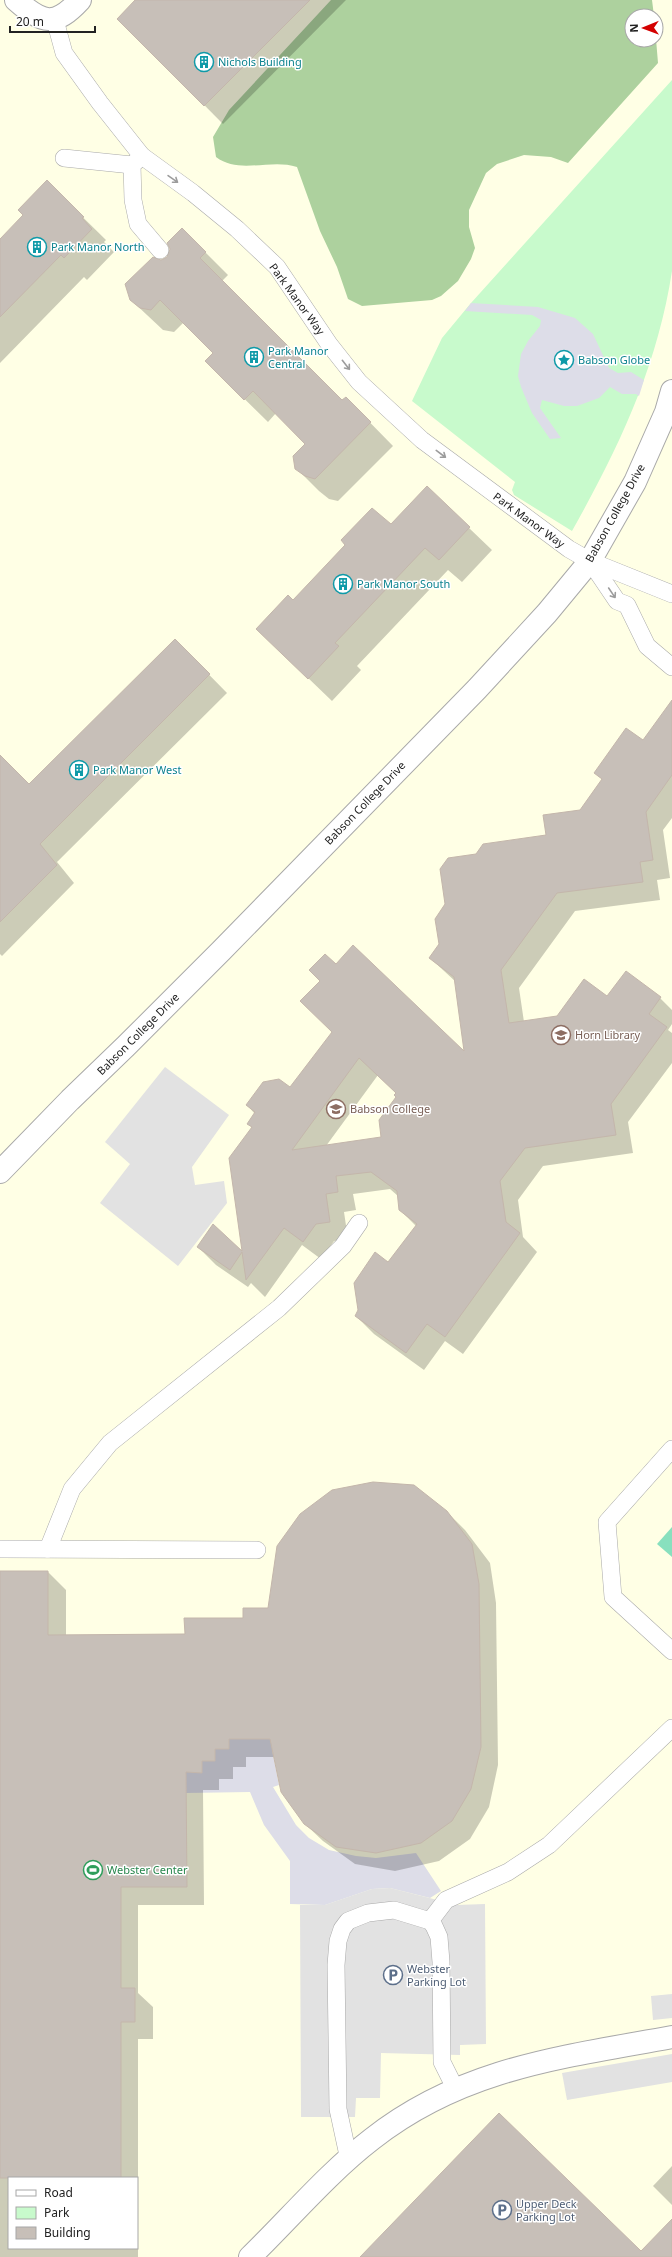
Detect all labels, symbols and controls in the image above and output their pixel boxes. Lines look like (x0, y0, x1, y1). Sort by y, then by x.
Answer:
scale bar (10, 8, 95, 34)
north arrow (624, 8, 664, 48)
text: 20 m (16, 13, 44, 30)
text: N (626, 24, 641, 33)
building icon: Nichols Building (193, 51, 215, 73)
place label: Nichols Building (218, 54, 302, 69)
one-way arrow (168, 175, 179, 183)
building icon: Park Manor North (26, 236, 48, 258)
place label: Park Manor North (51, 239, 144, 254)
street label: Park Manor Way (266, 260, 329, 338)
place label: Park Manor Central (268, 343, 329, 371)
building icon: Park Manor Central (243, 346, 265, 368)
place icon: Babson Globe (553, 349, 575, 371)
place label: Babson Globe (578, 352, 650, 367)
one-way arrow (341, 360, 350, 371)
one-way arrow (435, 449, 446, 458)
street label: Babson College Drive (581, 461, 648, 565)
street label: Park Manor Way (491, 489, 568, 551)
building icon: Park Manor South (332, 573, 354, 595)
place label: Park Manor South (357, 576, 450, 591)
one-way arrow (607, 588, 616, 599)
street label: Babson College Drive (321, 758, 408, 847)
building icon: Park Manor West (68, 759, 90, 781)
place label: Park Manor West (93, 762, 182, 777)
street label: Babson College Drive (93, 989, 182, 1078)
school or university icon: Horn Library (550, 1024, 572, 1046)
place label: Horn Library (575, 1027, 640, 1042)
school or university icon: Babson College (325, 1098, 347, 1120)
place label: Babson College (350, 1101, 430, 1116)
sports icon: Webster Center (82, 1859, 104, 1881)
place label: Webster Center (107, 1862, 188, 1877)
place label: Webster Parking Lot (407, 1961, 466, 1989)
parking icon: Webster Parking Lot (382, 1964, 404, 1986)
legend (8, 2177, 138, 2249)
text: Road (44, 2184, 73, 2201)
place label: Upper Deck Parking Lot (516, 2196, 577, 2224)
parking icon: Upper Deck Parking Lot (491, 2199, 513, 2221)
text: Park (44, 2204, 70, 2221)
text: Building (44, 2224, 91, 2241)

